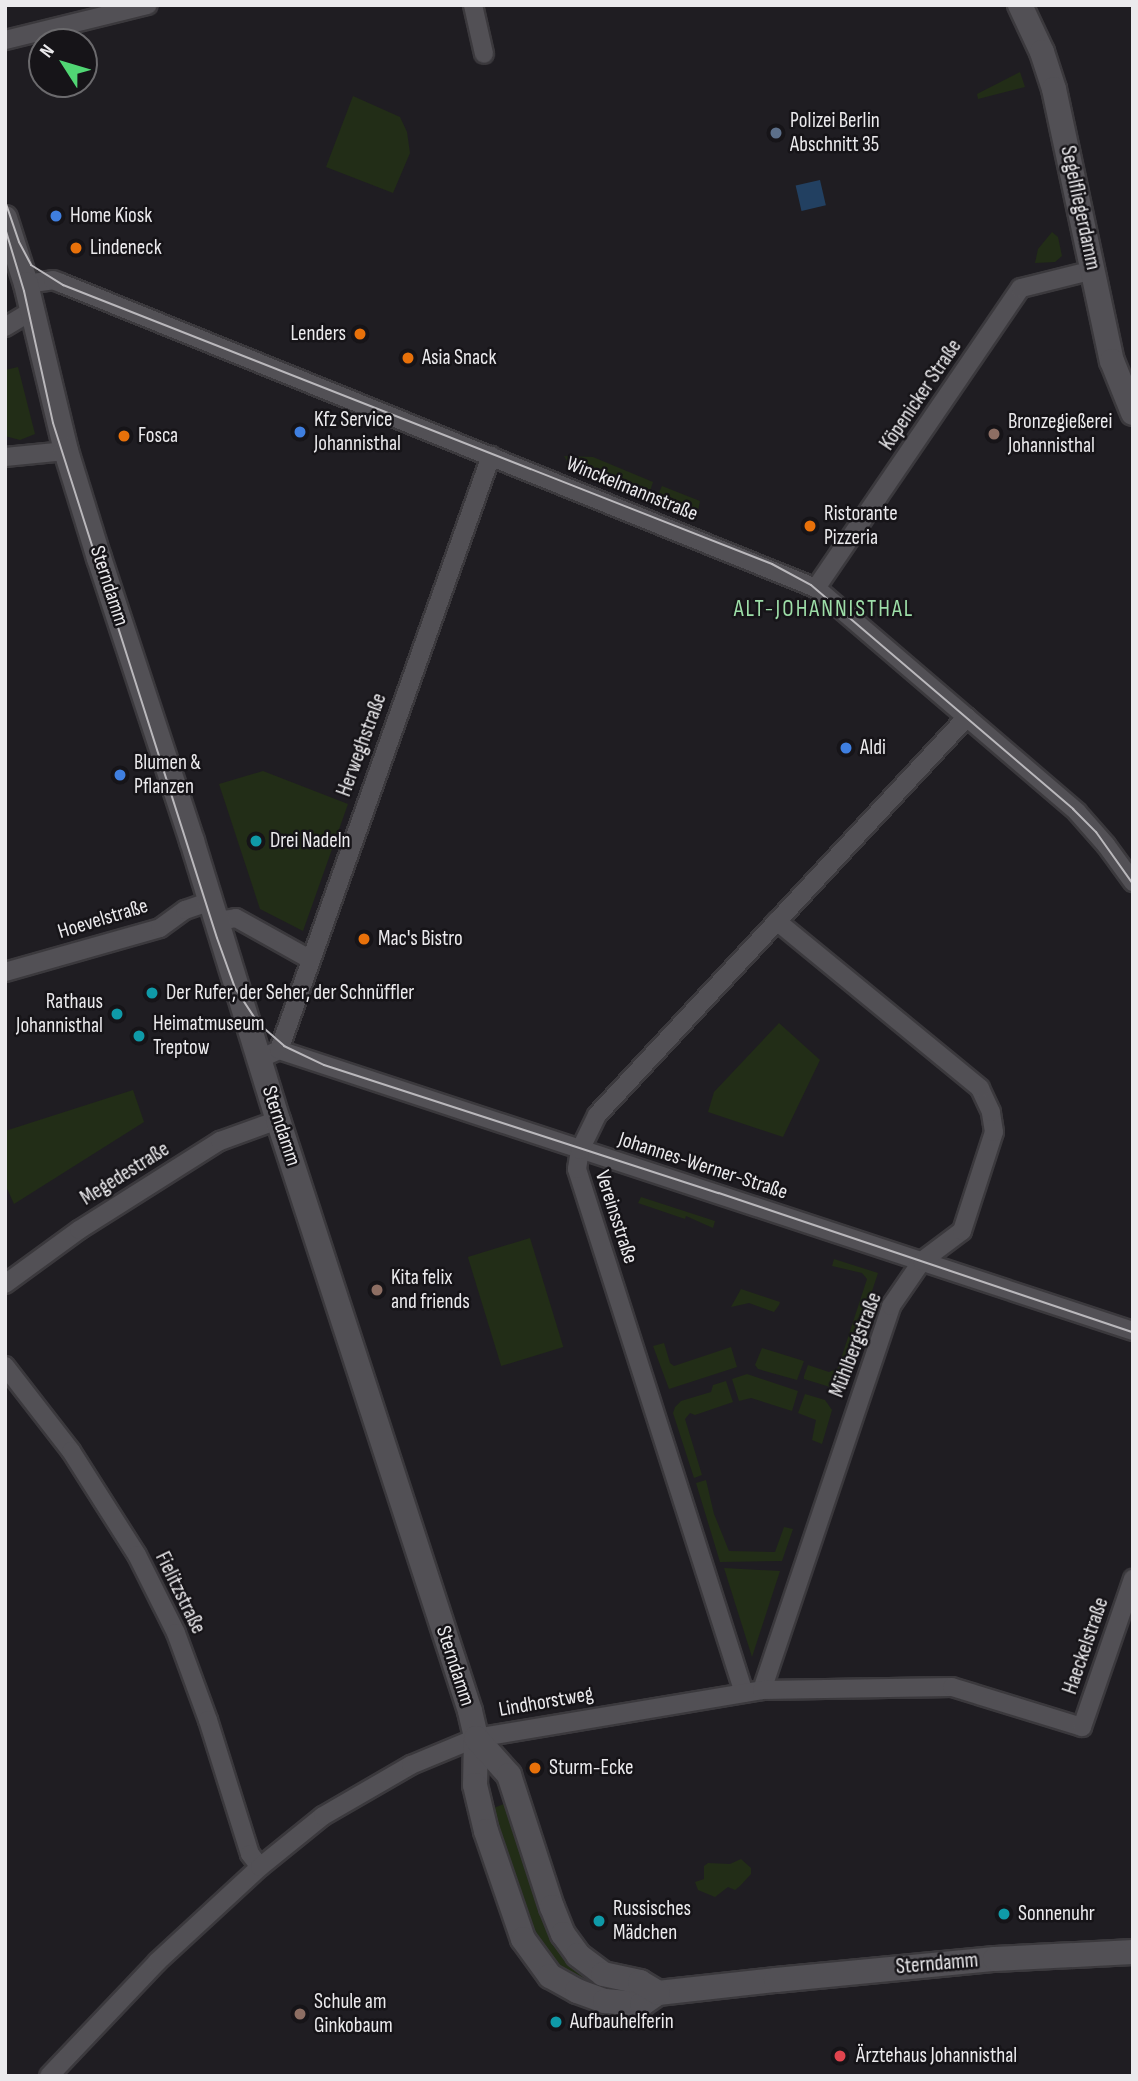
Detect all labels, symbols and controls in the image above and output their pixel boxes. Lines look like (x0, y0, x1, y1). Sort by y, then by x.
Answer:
north arrow (28, 28, 98, 98)
text: N (35, 40, 60, 62)
place label: Polizei Berlin Abschnitt 35 (790, 108, 880, 158)
marker: Polizei Berlin Abschnitt 35 (768, 125, 784, 141)
street label: Segelfliegerdamm (1055, 144, 1105, 272)
place label: Home Kiosk (70, 203, 152, 229)
marker: Home Kiosk (48, 208, 64, 224)
place label: Lindeneck (90, 235, 162, 261)
marker: Lindeneck (68, 240, 84, 256)
place label: Lenders (291, 321, 346, 347)
marker: Lenders (352, 326, 368, 342)
street label: Köpenicker Straße (875, 335, 967, 455)
place label: Asia Snack (422, 345, 496, 371)
marker: Asia Snack (400, 350, 416, 366)
place label: Kfz Service Johannisthal (314, 407, 401, 457)
place label: Bronzegießerei Johannisthal (1008, 409, 1112, 459)
place label: Fosca (138, 423, 178, 449)
marker: Kfz Service Johannisthal (292, 424, 308, 440)
marker: Bronzegießerei Johannisthal (986, 426, 1002, 442)
marker: Fosca (116, 428, 132, 444)
street label: Winckelmannstraße (563, 451, 701, 527)
place label: Ristorante Pizzeria (824, 501, 898, 551)
marker: Ristorante Pizzeria (802, 518, 818, 534)
street label: Sterndamm (84, 543, 134, 629)
district label: ALT-JOHANNISTHAL (736, 595, 912, 623)
street label: Herweghstraße (332, 690, 392, 800)
place label: Aldi (860, 735, 886, 761)
marker: Aldi (838, 740, 854, 756)
place label: Blumen & Pflanzen (134, 750, 201, 800)
marker: Blumen & Pflanzen (112, 767, 128, 783)
place label: Drei Nadeln (270, 828, 351, 854)
marker: Drei Nadeln (248, 833, 264, 849)
street label: Hoevelstraße (55, 893, 151, 945)
place label: Mac's Bistro (378, 926, 463, 952)
marker: Mac's Bistro (356, 931, 372, 947)
place label: Der Rufer, der Seher, der Schnüffler (166, 980, 414, 1006)
marker: Der Rufer, der Seher, der Schnüffler (144, 985, 160, 1001)
place label: Rathaus Johannisthal (16, 989, 103, 1039)
marker: Rathaus Johannisthal (109, 1006, 125, 1022)
place label: Heimatmuseum Treptow (153, 1011, 264, 1061)
marker: Heimatmuseum Treptow (131, 1028, 147, 1044)
street label: Sterndamm (256, 1083, 306, 1169)
street label: Johannes-Werner-Straße (615, 1127, 791, 1205)
street label: Megedestraße (76, 1137, 174, 1211)
street label: Vereinsstraße (589, 1167, 643, 1267)
place label: Kita felix and friends (391, 1265, 470, 1315)
marker: Kita felix and friends (369, 1282, 385, 1298)
street label: Mühlbergstraße (825, 1289, 887, 1401)
street label: Fielitzstraße (149, 1548, 211, 1638)
street label: Haeckelstraße (1058, 1594, 1114, 1698)
street label: Sterndamm (430, 1623, 480, 1709)
street label: Lindhorstweg (497, 1681, 595, 1723)
place label: Sturm-Ecke (549, 1755, 633, 1781)
marker: Sturm-Ecke (527, 1760, 543, 1776)
place label: Russisches Mädchen (613, 1896, 691, 1946)
place label: Sonnenuhr (1018, 1901, 1095, 1927)
marker: Sonnenuhr (996, 1906, 1012, 1922)
marker: Russisches Mädchen (591, 1913, 607, 1929)
street label: Sterndamm (895, 1948, 979, 1980)
place label: Schule am Ginkobaum (314, 1989, 393, 2039)
marker: Schule am Ginkobaum (292, 2006, 308, 2022)
place label: Aufbauhelferin (570, 2009, 674, 2035)
marker: Aufbauhelferin (548, 2014, 564, 2030)
place label: Ärztehaus Johannisthal (856, 2043, 1017, 2069)
marker: Ärztehaus Johannisthal (830, 2046, 850, 2066)

